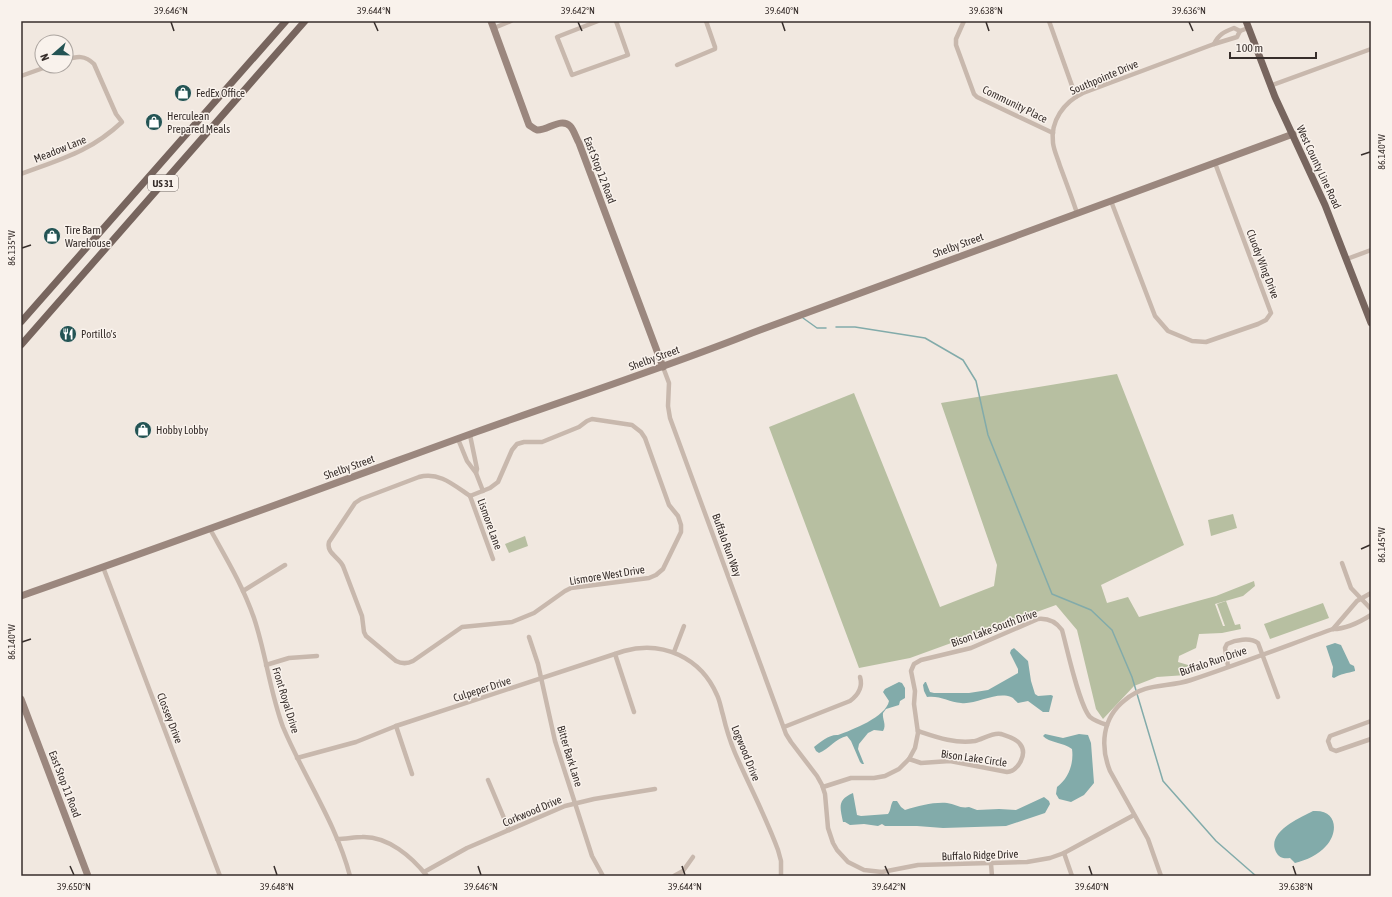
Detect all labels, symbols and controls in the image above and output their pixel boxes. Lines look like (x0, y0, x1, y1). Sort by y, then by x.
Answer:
text: 39.646°N (154, 5, 188, 16)
text: 39.644°N (357, 5, 391, 16)
text: 39.642°N (561, 5, 595, 16)
text: 39.640°N (765, 5, 799, 16)
text: 39.638°N (969, 5, 1003, 16)
text: 39.636°N (1172, 5, 1206, 16)
north arrow (34, 34, 74, 74)
scale bar (1230, 34, 1316, 60)
text: 100 m (1236, 41, 1263, 55)
text: N (38, 52, 51, 63)
street label: Southpointe Drive (1068, 57, 1140, 97)
shop icon: FedEx Office (173, 83, 193, 103)
street label: Community Place (981, 83, 1049, 125)
place label: FedEx Office (196, 87, 245, 99)
place label: Herculean Prepared Meals (167, 110, 230, 135)
shop icon: Herculean Prepared Meals (144, 112, 164, 132)
street label: West County Line Road (1294, 123, 1344, 211)
street label: Meadow Lane (32, 133, 88, 165)
text: 86.140°W (1376, 134, 1387, 170)
street label: East Stop 12 Road (582, 135, 618, 205)
road number: US 31 (148, 175, 178, 191)
place label: Tire Barn Warehouse (65, 224, 111, 249)
shop icon: Tire Barn Warehouse (42, 226, 62, 246)
street label: Cluody Wing Drive (1244, 228, 1282, 300)
text: 86.135°W (6, 230, 17, 266)
street label: Shelby Street (931, 230, 985, 260)
restaurant icon: Portillo's (58, 324, 78, 344)
place label: Portillo's (81, 328, 117, 340)
street label: Shelby Street (627, 343, 681, 373)
shop icon: Hobby Lobby (133, 420, 153, 440)
place label: Hobby Lobby (156, 424, 209, 436)
street label: Shelby Street (322, 452, 376, 482)
street label: Lismore Lane (475, 497, 505, 551)
street label: Buffalo Run Way (710, 512, 744, 579)
text: 86.145°W (1376, 527, 1387, 563)
street label: Lismore West Drive (568, 563, 646, 587)
street label: Bison Lake South Drive (949, 607, 1039, 649)
text: 86.140°W (6, 624, 17, 660)
street label: Buffalo Run Drive (1178, 644, 1248, 678)
street label: Front Royal Drive (270, 665, 302, 735)
street label: Culpeper Drive (452, 674, 512, 704)
street label: Clossey Drive (155, 691, 185, 745)
street label: Logwood Drive (729, 723, 763, 783)
street label: Bitter Bark Lane (555, 724, 585, 788)
street label: Bison Lake Circle (940, 747, 1008, 769)
street label: East Stop 11 Road (47, 749, 83, 819)
street label: Corkwood Drive (501, 793, 563, 829)
street label: Buffalo Ridge Drive (941, 848, 1019, 862)
text: 39.650°N (57, 881, 91, 892)
text: 39.648°N (260, 881, 294, 892)
text: 39.646°N (464, 881, 498, 892)
text: 39.644°N (668, 881, 702, 892)
text: 39.642°N (872, 881, 906, 892)
text: 39.640°N (1075, 881, 1109, 892)
text: 39.638°N (1279, 881, 1313, 892)

